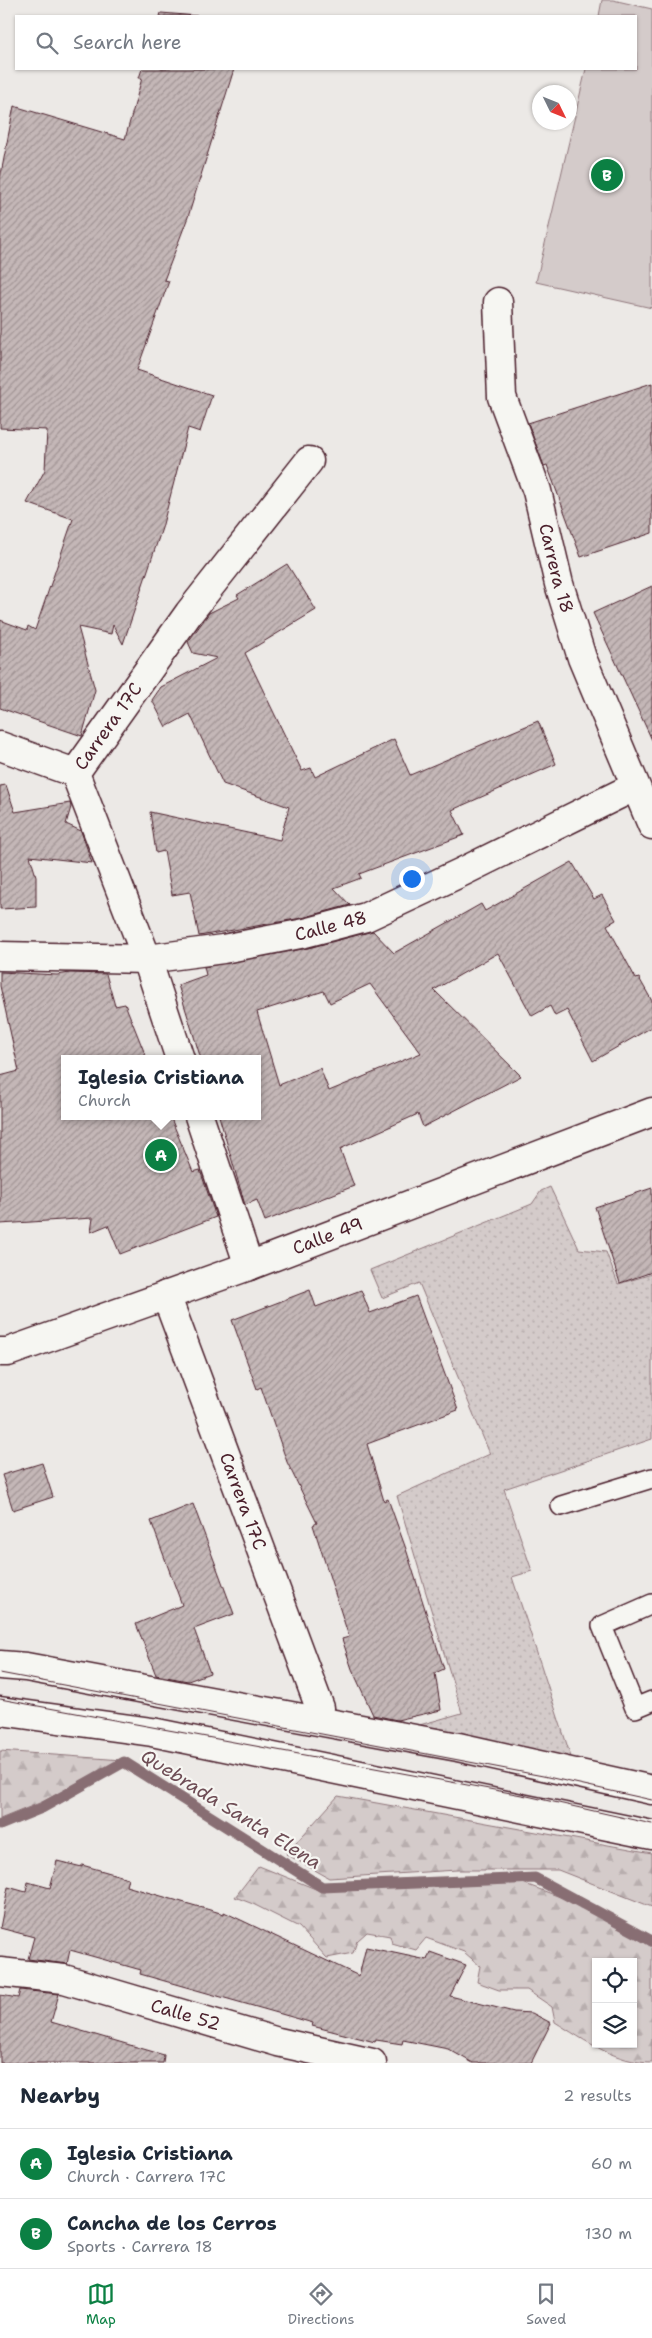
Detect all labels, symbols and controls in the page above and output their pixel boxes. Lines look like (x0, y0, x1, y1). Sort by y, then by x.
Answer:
search box (15, 15, 637, 70)
icon: search (33, 29, 61, 57)
text: Search here (73, 30, 182, 55)
north arrow (532, 85, 577, 130)
pin: B (591, 156, 623, 194)
street label: Carrera 18 (533, 521, 579, 616)
street label: Carrera 17C (69, 678, 148, 775)
your location (399, 866, 425, 892)
street label: Calle 48 (293, 905, 370, 947)
popup (61, 1055, 261, 1120)
text: Iglesia Cristiana (78, 1065, 244, 1090)
text: Church (78, 1090, 131, 1111)
pin: A (145, 1136, 177, 1174)
street label: Calle 49 (289, 1212, 366, 1260)
street label: Carrera 17C (214, 1449, 272, 1553)
water label: Quebrada Santa Elena (136, 1743, 326, 1875)
map controls (592, 1958, 637, 2048)
button: locate (592, 1958, 637, 2003)
street label: Calle 52 (148, 1993, 223, 2036)
button: layers (592, 2003, 637, 2048)
text: Nearby (20, 2082, 100, 2110)
text: 2 results (563, 2085, 632, 2106)
text: Iglesia Cristiana (67, 2141, 233, 2166)
text: A (30, 2153, 42, 2174)
text: 60 m (591, 2153, 632, 2174)
text: Church · Carrera 17C (67, 2166, 226, 2187)
text: Cancha de los Cerros (67, 2211, 277, 2236)
text: B (31, 2223, 41, 2244)
text: 130 m (585, 2223, 632, 2244)
text: Sports · Carrera 18 (67, 2236, 213, 2257)
tab: Map (86, 2280, 116, 2328)
tab: Directions (288, 2280, 354, 2328)
tab: Saved (526, 2280, 566, 2328)

